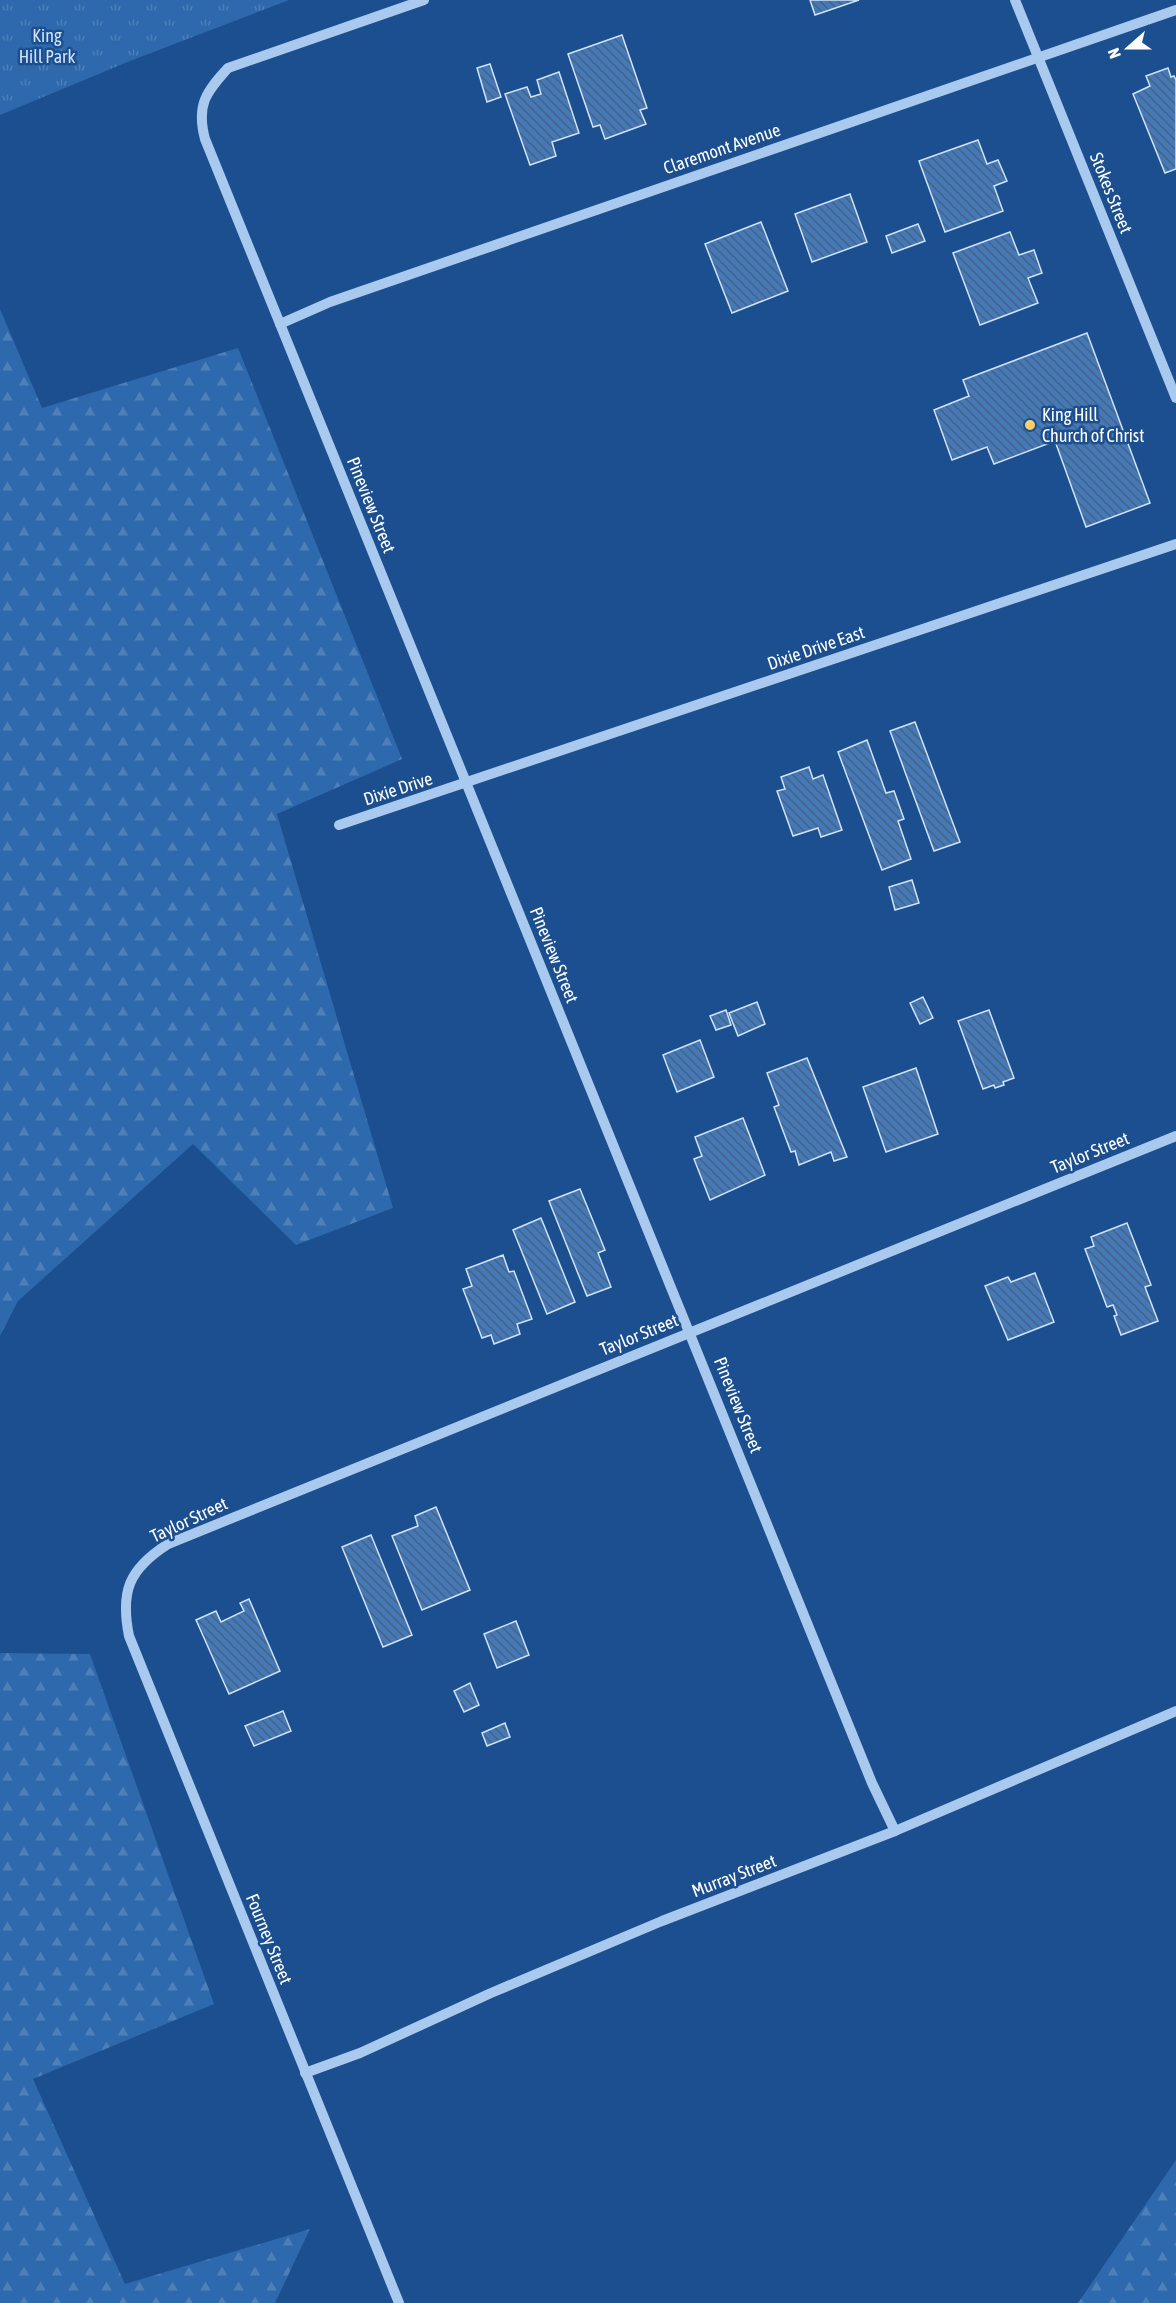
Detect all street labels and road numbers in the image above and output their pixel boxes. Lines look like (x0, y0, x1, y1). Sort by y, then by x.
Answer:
street label: Claremont Avenue (661, 119, 783, 178)
street label: Stokes Street (1086, 149, 1137, 236)
street label: Pineview Street (343, 454, 400, 556)
street label: Dixie Drive East (765, 621, 867, 674)
street label: Dixie Drive (361, 768, 435, 810)
street label: Pineview Street (526, 904, 583, 1006)
street label: Taylor Street (1048, 1127, 1132, 1178)
street label: Taylor Street (597, 1309, 681, 1360)
street label: Pineview Street (710, 1354, 767, 1456)
street label: Taylor Street (147, 1493, 231, 1547)
street label: Murray Street (689, 1850, 779, 1901)
street label: Fourney Street (242, 1891, 297, 1987)

